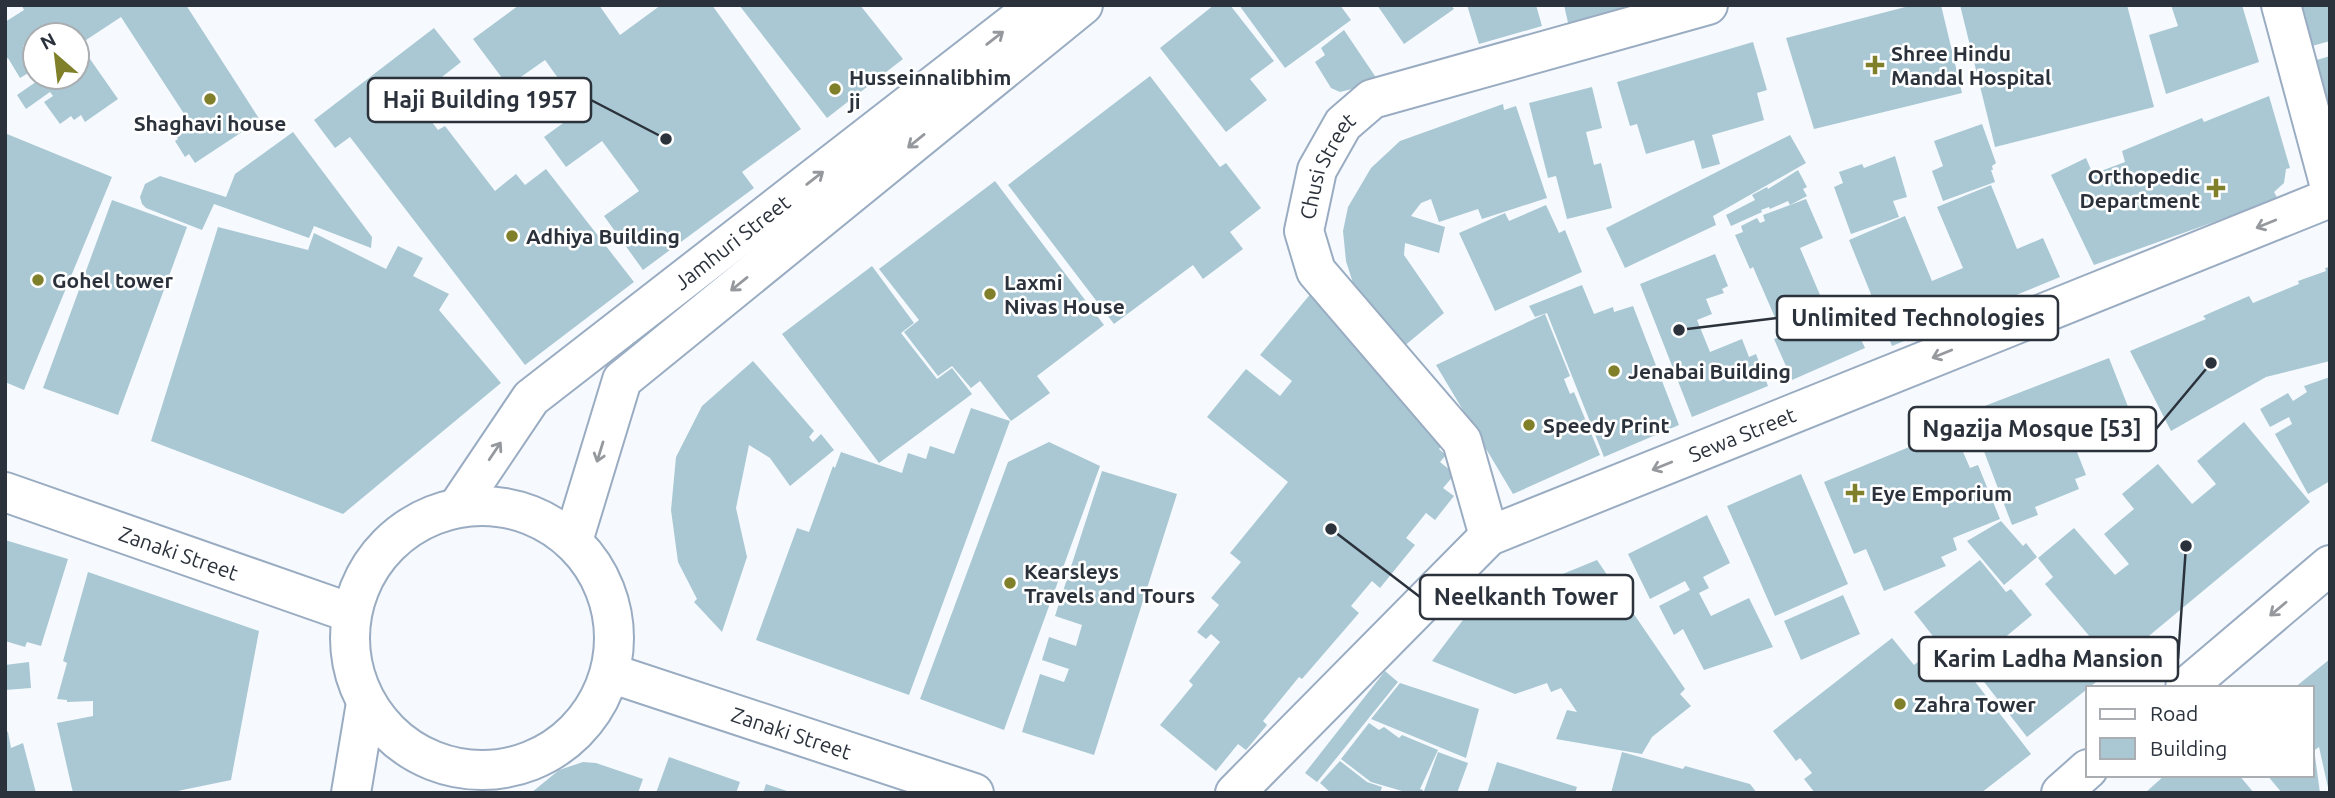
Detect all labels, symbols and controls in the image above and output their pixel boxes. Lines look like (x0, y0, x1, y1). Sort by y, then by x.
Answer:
north arrow (21, 21, 91, 91)
text: N (37, 28, 59, 54)
one-way arrow (985, 31, 1003, 46)
place label: Shree Hindu Mandal Hospital (1891, 41, 2051, 89)
marker: Shree Hindu Mandal Hospital (1865, 55, 1885, 75)
place label: Husseinnalibhim ji (847, 65, 1011, 113)
callout: Haji Building 1957 (368, 78, 591, 122)
marker: Husseinnalibhim ji (827, 81, 843, 97)
text: Haji Building 1957 (383, 87, 577, 112)
marker: Shaghavi house (202, 91, 218, 107)
street label: Chusi Street (1295, 107, 1360, 222)
place label: Shaghavi house (134, 111, 286, 135)
one-way arrow (907, 133, 925, 149)
place label: Orthopedic Department (2079, 164, 2200, 212)
one-way arrow (805, 170, 824, 185)
marker: Orthopedic Department (2206, 178, 2226, 198)
street label: Jamhuri Street (669, 190, 795, 294)
one-way arrow (2256, 218, 2278, 231)
place label: Adhiya Building (526, 224, 680, 248)
marker: Adhiya Building (504, 228, 520, 244)
place label: Gohel tower (52, 268, 173, 292)
place label: Laxmi Nivas House (1004, 270, 1125, 318)
marker: Gohel tower (30, 272, 46, 288)
one-way arrow (731, 277, 749, 292)
marker: Laxmi Nivas House (982, 286, 998, 302)
callout: Unlimited Technologies (1777, 296, 2058, 340)
text: Unlimited Technologies (1791, 305, 2045, 330)
one-way arrow (1931, 348, 1953, 361)
place label: Jenabai Building (1628, 359, 1791, 383)
marker: Jenabai Building (1606, 363, 1622, 379)
street label: Sewa Street (1685, 402, 1799, 467)
callout: Ngazija Mosque [53] (1909, 407, 2156, 451)
place label: Speedy Print (1543, 413, 1670, 437)
text: Ngazija Mosque [53] (1922, 416, 2142, 441)
marker: Speedy Print (1521, 417, 1537, 433)
one-way arrow (592, 441, 605, 463)
one-way arrow (488, 442, 502, 461)
one-way arrow (1652, 461, 1674, 474)
place label: Eye Emporium (1871, 481, 2012, 505)
marker: Eye Emporium (1845, 483, 1865, 503)
street label: Zanaki Street (116, 521, 242, 585)
place label: Kearsleys Travels and Tours (1024, 559, 1195, 607)
marker: Kearsleys Travels and Tours (1002, 575, 1018, 591)
callout: Neelkanth Tower (1420, 575, 1633, 619)
text: Neelkanth Tower (1434, 584, 1619, 609)
one-way arrow (2269, 601, 2287, 617)
callout: Karim Ladha Mansion (1919, 637, 2178, 681)
text: Karim Ladha Mansion (1933, 646, 2163, 671)
legend (2086, 686, 2314, 777)
place label: Zahra Tower (1914, 692, 2036, 716)
marker: Zahra Tower (1892, 696, 1908, 712)
text: Road (2150, 701, 2198, 725)
street label: Zanaki Street (728, 702, 854, 764)
text: Building (2150, 736, 2227, 760)

